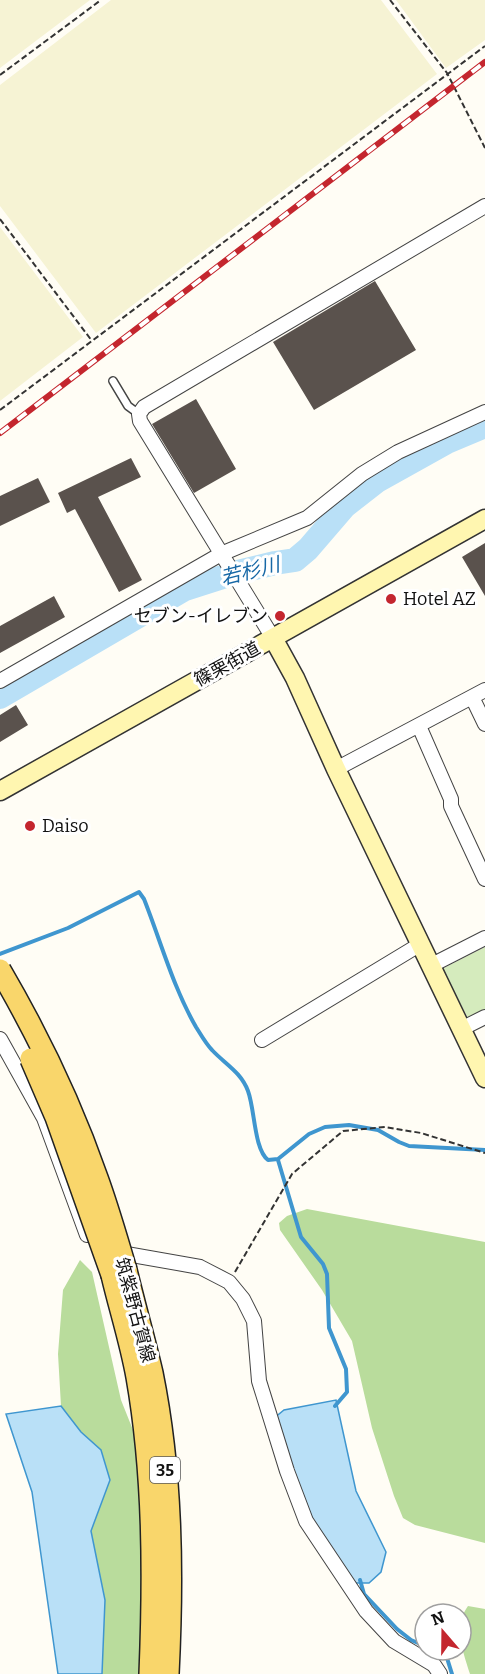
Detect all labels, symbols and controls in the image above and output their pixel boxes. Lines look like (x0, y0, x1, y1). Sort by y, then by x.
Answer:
water label: 若杉川 (218, 552, 284, 590)
place label: Hotel AZ (403, 588, 476, 610)
marker: Hotel AZ (384, 592, 398, 606)
place label: セブン-イレブン (134, 605, 268, 627)
marker: セブン-イレブン (273, 609, 287, 623)
street label: 篠栗街道 (190, 637, 264, 691)
place label: Daiso (42, 815, 89, 837)
marker: Daiso (23, 819, 37, 833)
street label: 筑紫野古賀線 (110, 1255, 160, 1365)
road number: 35 (150, 1457, 180, 1483)
north arrow (413, 1602, 473, 1662)
text: N (429, 1607, 447, 1629)

